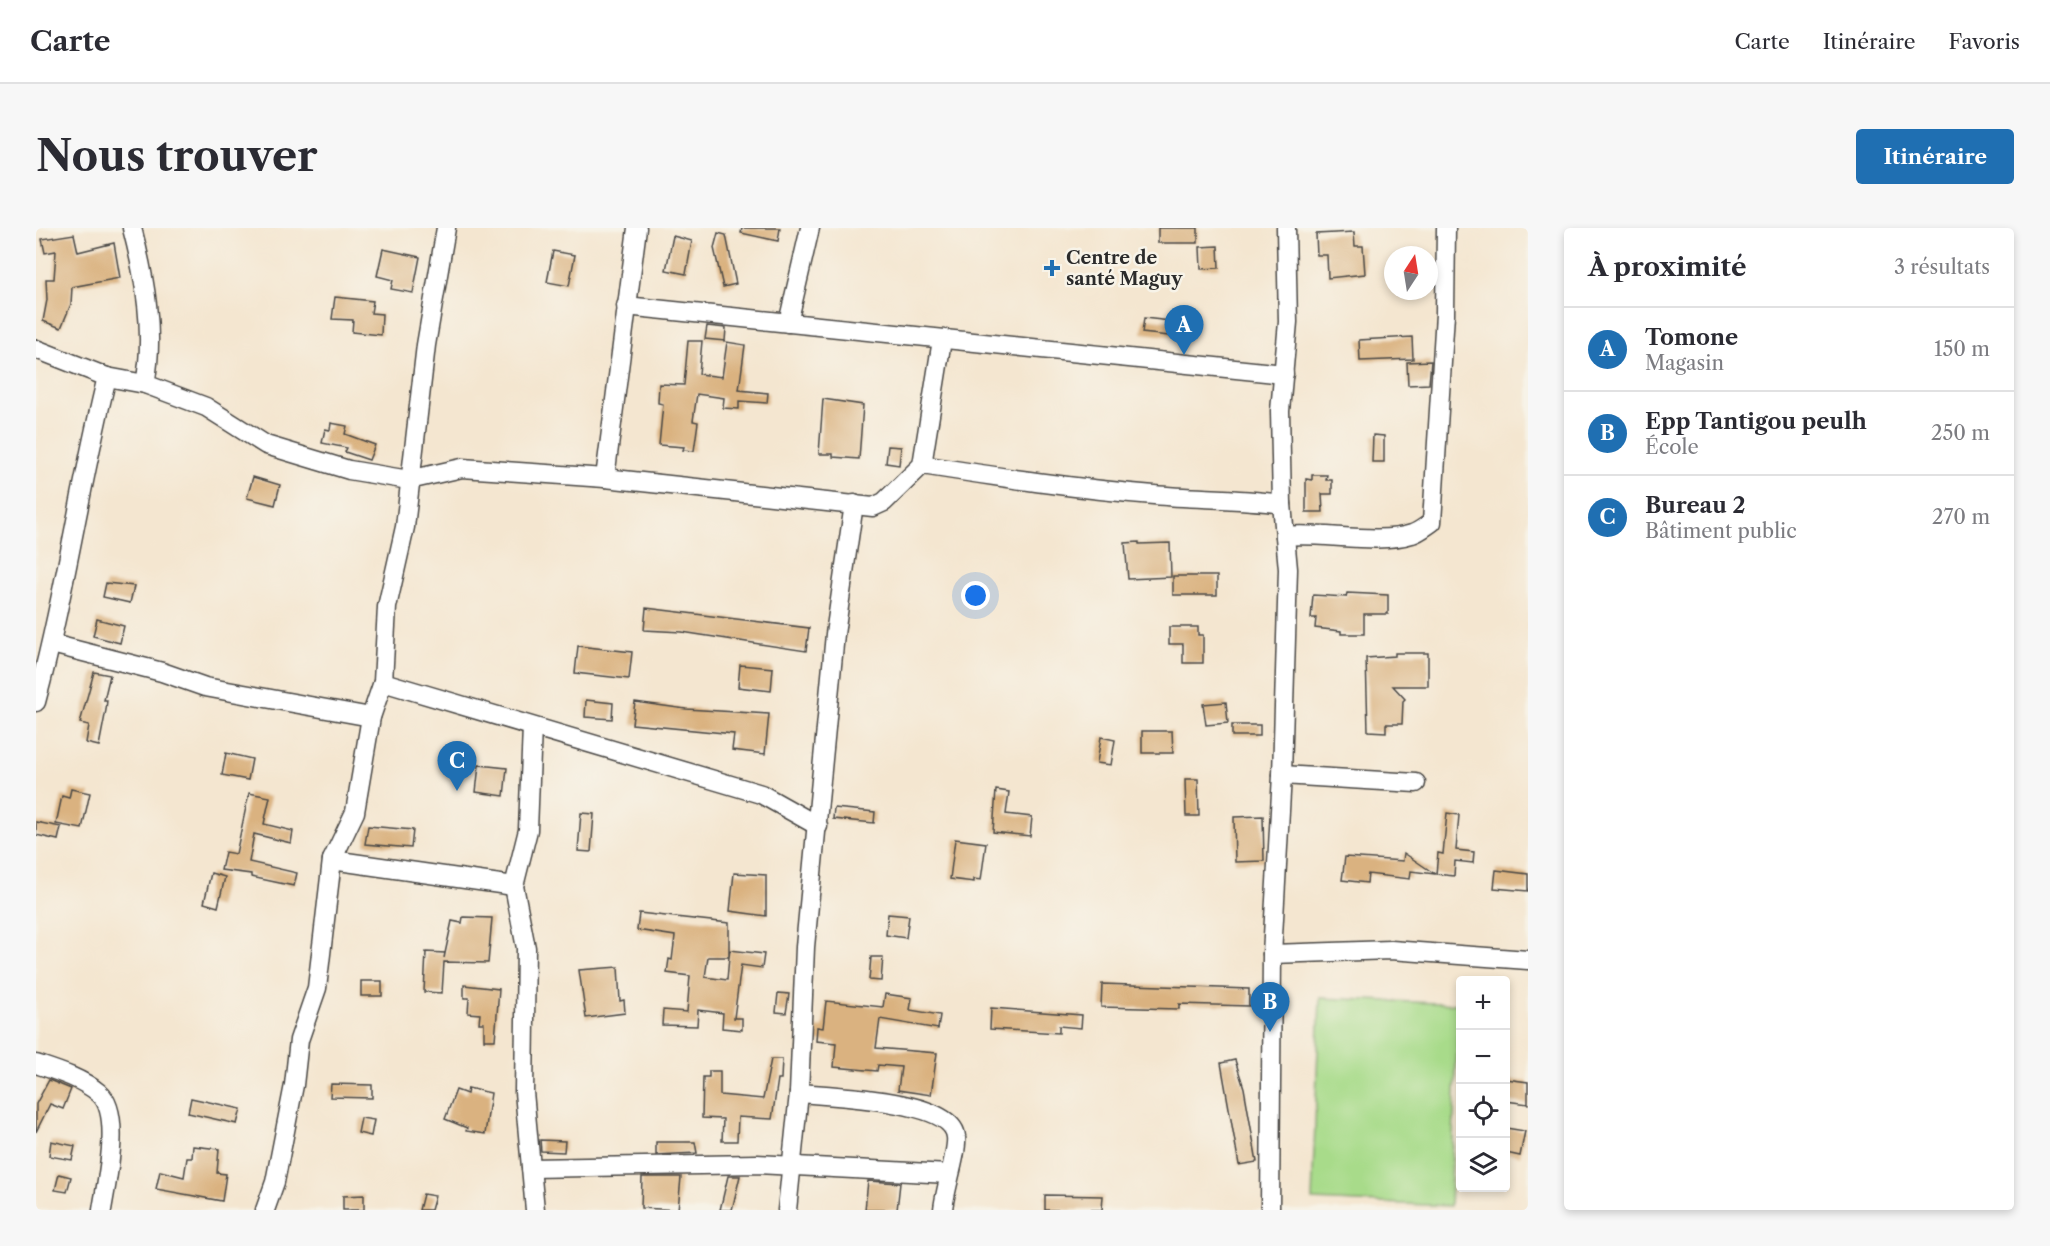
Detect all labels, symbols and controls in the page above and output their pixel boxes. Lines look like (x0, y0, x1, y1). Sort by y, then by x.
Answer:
text: Carte (30, 24, 110, 58)
text: Carte (1734, 29, 1790, 54)
text: Itinéraire (1823, 29, 1916, 54)
text: Favoris (1949, 29, 2020, 54)
button: Itinéraire (1856, 129, 2014, 184)
text: Nous trouver (36, 130, 318, 182)
north arrow (1384, 246, 1438, 300)
place label: Centre de santé Maguy (1066, 247, 1183, 290)
text: À proximité (1588, 251, 1747, 283)
text: 3 résultats (1894, 255, 1990, 279)
marker: Centre de santé Maguy (1043, 259, 1061, 277)
pin: A (1164, 306, 1204, 355)
text: Tomone (1645, 324, 1738, 351)
text: A (1600, 337, 1615, 361)
text: 150 m (1934, 337, 1990, 361)
text: Magasin (1645, 351, 1724, 375)
text: Epp Tantigou peulh (1645, 408, 1867, 435)
text: B (1600, 421, 1615, 445)
text: 250 m (1931, 421, 1990, 445)
text: École (1645, 435, 1699, 459)
text: Bureau 2 (1645, 492, 1745, 519)
text: C (1599, 505, 1616, 529)
text: 270 m (1932, 505, 1990, 529)
text: Bâtiment public (1645, 519, 1797, 543)
your location (961, 581, 990, 610)
pin: C (438, 742, 476, 791)
map controls (1456, 976, 1510, 1192)
button: + (1456, 976, 1510, 1030)
pin: B (1250, 982, 1290, 1032)
button: − (1456, 1030, 1510, 1084)
button: locate (1456, 1084, 1510, 1138)
button: layers (1456, 1138, 1510, 1192)

